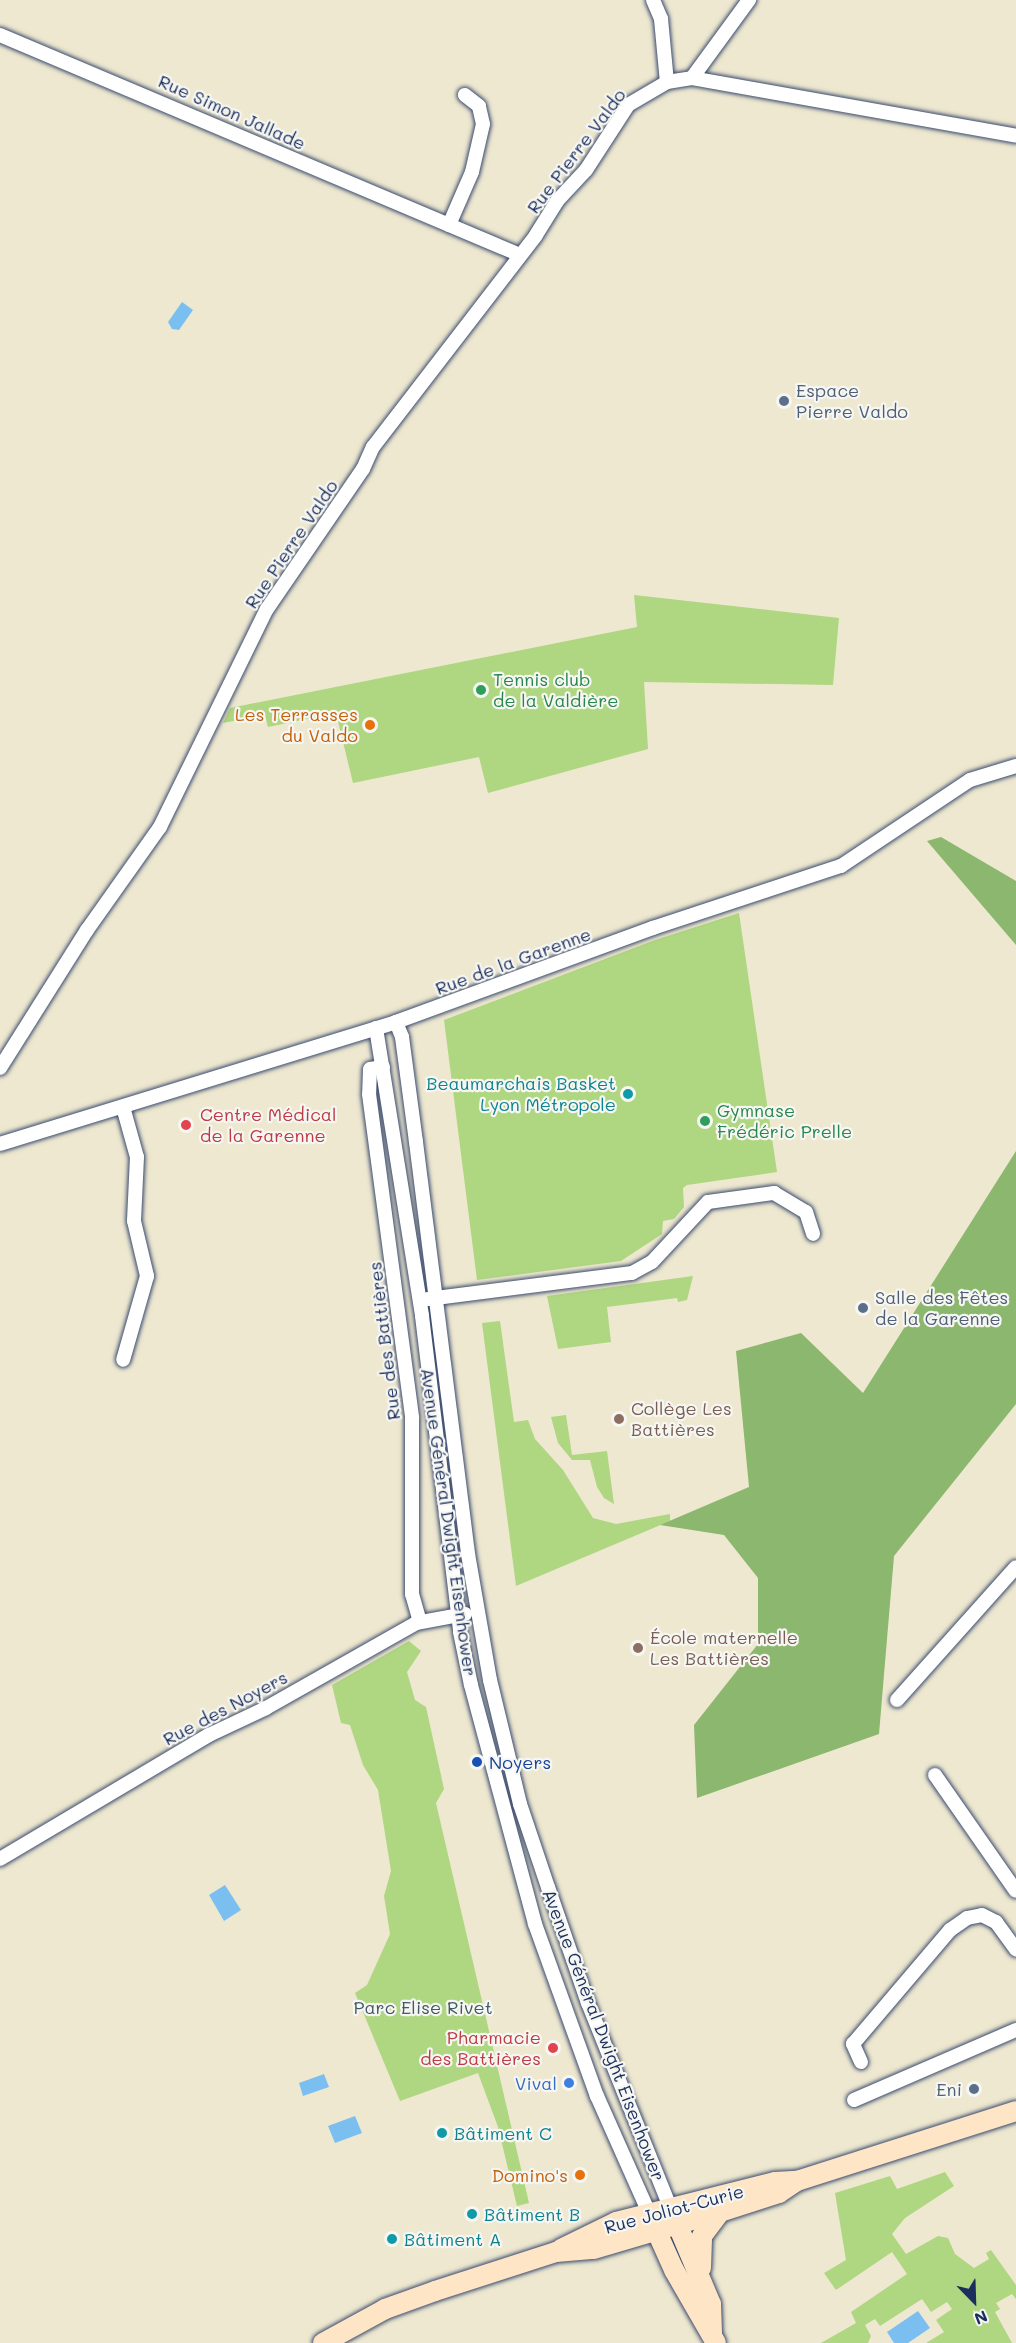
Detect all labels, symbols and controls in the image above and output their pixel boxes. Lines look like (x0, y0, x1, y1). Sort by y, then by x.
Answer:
street label: Rue Simon Jallade (155, 70, 309, 154)
street label: Rue Pierre Valdo (522, 84, 630, 218)
place label: Espace Pierre Valdo (796, 380, 908, 422)
marker: Espace Pierre Valdo (777, 394, 791, 408)
street label: Rue Pierre Valdo (240, 476, 342, 612)
place label: Tennis club de la Valdière (493, 669, 618, 712)
marker: Tennis club de la Valdière (474, 683, 488, 697)
place label: Les Terrasses du Valdo (235, 704, 358, 746)
marker: Les Terrasses du Valdo (363, 718, 377, 732)
street label: Rue de la Garenne (432, 923, 594, 999)
place label: Beaumarchais Basket Lyon Métropole (426, 1073, 616, 1116)
marker: Beaumarchais Basket Lyon Métropole (621, 1087, 635, 1101)
place label: Gymnase Frédéric Prelle (717, 1100, 852, 1142)
place label: Centre Médical de la Garenne (200, 1104, 337, 1146)
marker: Gymnase Frédéric Prelle (698, 1114, 712, 1128)
marker: Centre Médical de la Garenne (177, 1116, 195, 1134)
street label: Rue des Battières (364, 1261, 404, 1421)
place label: Salle des Fêtes de la Garenne (875, 1287, 1008, 1330)
marker: Salle des Fêtes de la Garenne (856, 1301, 870, 1315)
street label: Avenue Général Dwight Eisenhower (417, 1367, 481, 1677)
place label: Collège Les Battières (631, 1398, 732, 1440)
marker: Collège Les Battières (612, 1412, 626, 1426)
place label: École maternelle Les Battières (650, 1627, 798, 1670)
marker: École maternelle Les Battières (631, 1641, 645, 1655)
street label: Rue des Noyers (159, 1666, 291, 1750)
place label: Noyers (489, 1751, 551, 1773)
marker: Noyers (470, 1755, 484, 1769)
street label: Avenue Général Dwight Eisenhower (538, 1886, 670, 2184)
park label: Parc Elise Rivet (353, 1996, 493, 2018)
place label: Pharmacie des Battières (420, 2027, 541, 2070)
marker: Pharmacie des Battières (546, 2041, 560, 2055)
place label: Vival (515, 2072, 557, 2094)
marker: Vival (562, 2076, 576, 2090)
place label: Eni (936, 2078, 962, 2100)
marker: Eni (967, 2082, 981, 2096)
place label: Bâtiment C (454, 2122, 552, 2144)
marker: Bâtiment C (435, 2126, 449, 2140)
place label: Domino's (492, 2164, 568, 2186)
marker: Domino's (573, 2168, 587, 2182)
street label: Rue Joliot-Curie (602, 2180, 746, 2238)
place label: Bâtiment B (484, 2203, 580, 2225)
marker: Bâtiment B (465, 2207, 479, 2221)
place label: Bâtiment A (404, 2228, 501, 2250)
marker: Bâtiment A (385, 2232, 399, 2246)
north arrow (944, 2271, 1004, 2331)
text: N (972, 2306, 991, 2330)

